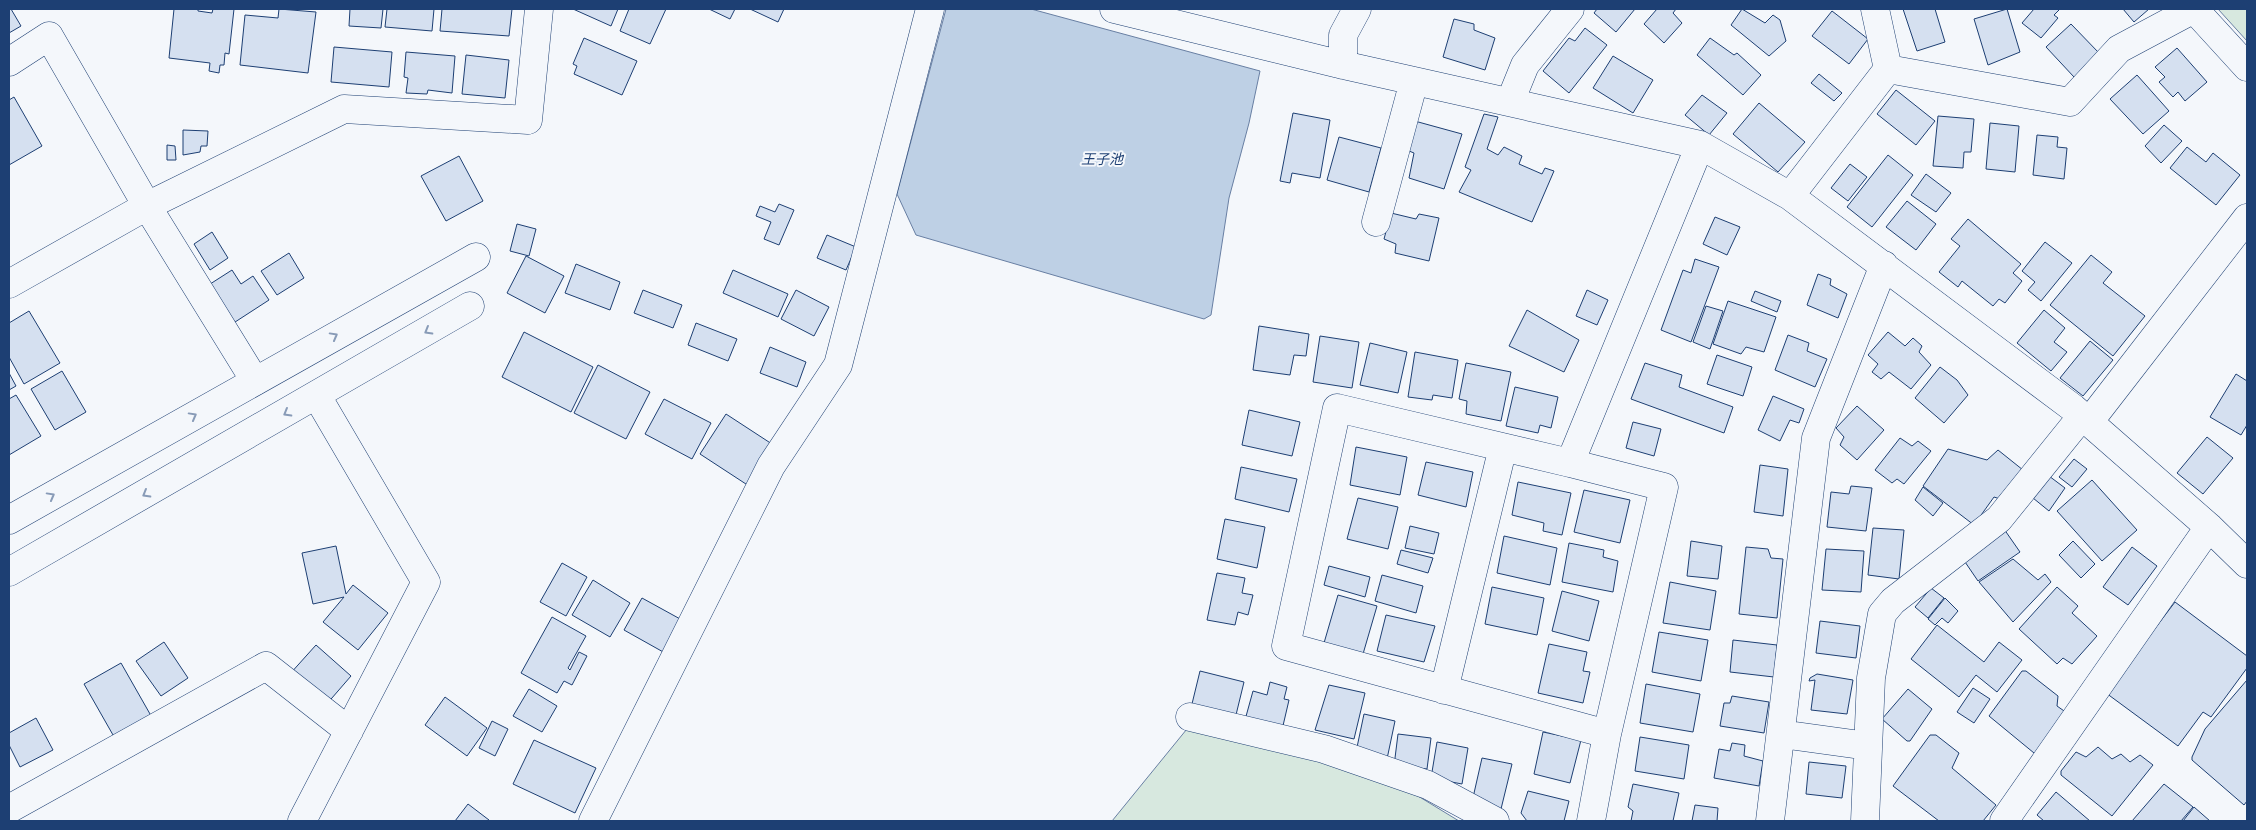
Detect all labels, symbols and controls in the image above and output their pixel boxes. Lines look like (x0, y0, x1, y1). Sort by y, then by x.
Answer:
water label: 王子池 (1081, 151, 1125, 168)
one-way arrow (424, 324, 433, 334)
one-way arrow (329, 333, 338, 343)
one-way arrow (284, 406, 293, 416)
one-way arrow (187, 413, 196, 423)
one-way arrow (143, 487, 152, 497)
one-way arrow (46, 493, 55, 503)

